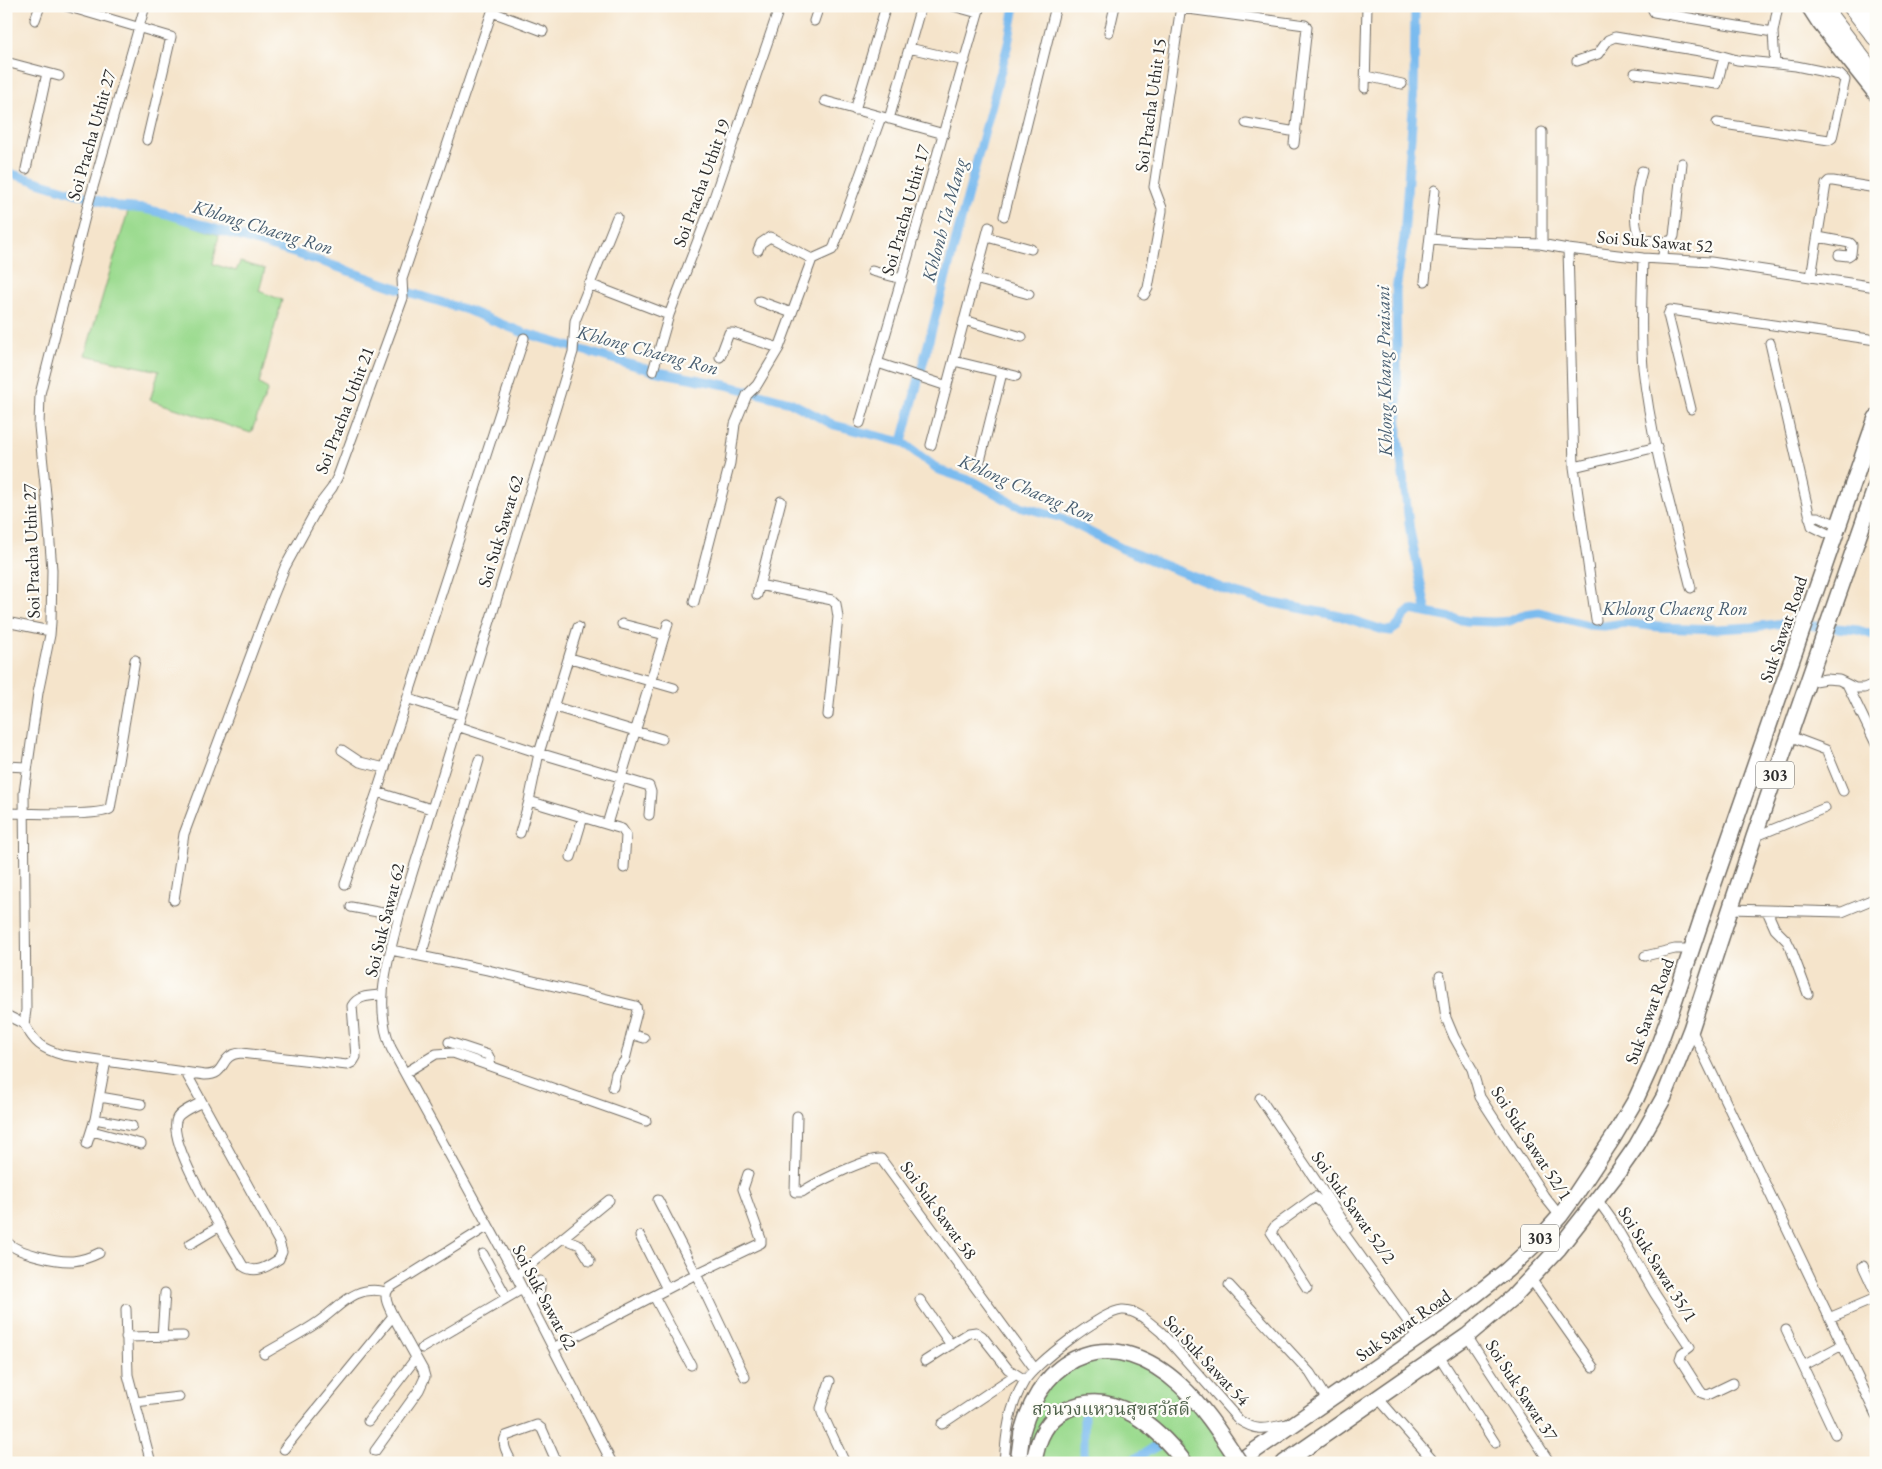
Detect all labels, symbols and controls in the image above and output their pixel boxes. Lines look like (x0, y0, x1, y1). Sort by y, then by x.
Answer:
street label: Soi Pracha Uthit 15 (1129, 37, 1171, 173)
street label: Soi Pracha Uthit 27 (61, 67, 121, 203)
street label: Soi Pracha Uthit 19 (667, 115, 735, 250)
street label: Soi Pracha Uthit 17 (875, 142, 935, 278)
water label: Khlonh Ta Mang (915, 154, 973, 285)
water label: Khlong Chaeng Ron (189, 193, 336, 260)
street label: Soi Suk Sawat 52 (1596, 224, 1714, 258)
water label: Khlong Khang Praisani (1370, 284, 1398, 458)
water label: Khlong Chaeng Ron (573, 319, 722, 381)
street label: Soi Pracha Uthit 21 (309, 343, 379, 477)
water label: Khlong Chaeng Ron (954, 448, 1099, 528)
street label: Soi Suk Sawat 62 (472, 472, 528, 590)
street label: Soi Pracha Uthit 27 (17, 483, 45, 619)
street label: Suk Sawat Road (1754, 572, 1812, 685)
water label: Khlong Chaeng Ron (1601, 596, 1748, 621)
road number: 303 (1756, 762, 1794, 788)
street label: Soi Suk Sawat 62 (359, 861, 409, 979)
street label: Suk Sawat Road (1619, 954, 1679, 1067)
street label: Soi Suk Sawat 52/1 (1486, 1081, 1578, 1205)
street label: Soi Suk Sawat 52/2 (1307, 1146, 1401, 1268)
street label: Soi Suk Sawat 58 (896, 1156, 982, 1264)
street label: Soi Suk Sawat 35/1 (1613, 1202, 1703, 1326)
road number: 303 (1521, 1224, 1559, 1252)
street label: Soi Suk Sawat 62 (508, 1240, 583, 1354)
street label: Suk Sawat Road (1351, 1283, 1456, 1366)
street label: Soi Suk Sawat 54 (1159, 1310, 1255, 1411)
street label: Soi Suk Sawat 37 (1481, 1335, 1563, 1445)
park label: สวนวงแหวนสุขสวัสดิ์ (1032, 1395, 1191, 1421)

